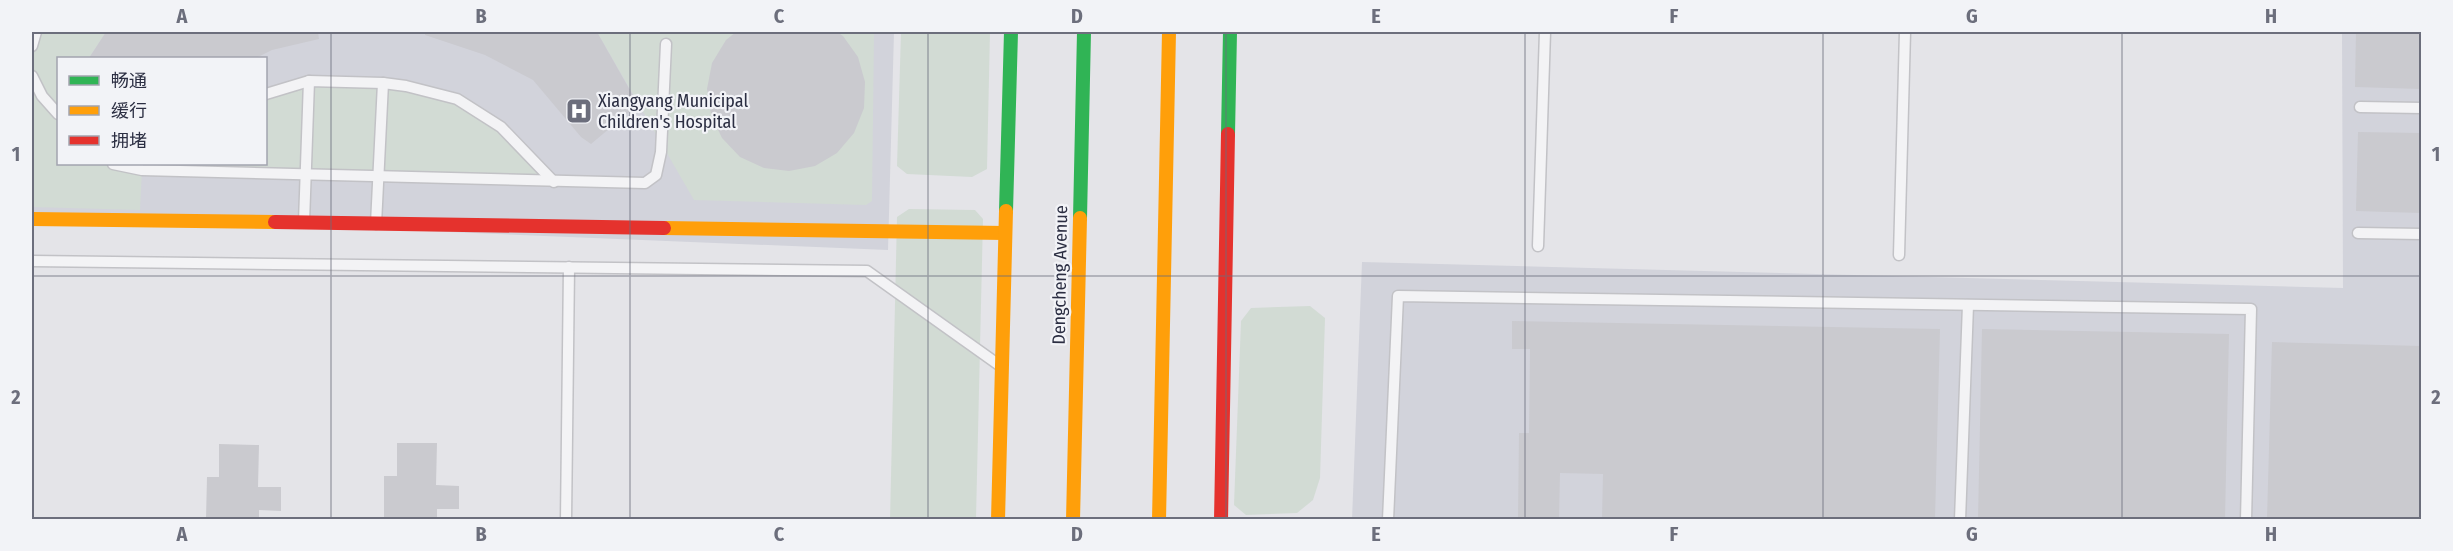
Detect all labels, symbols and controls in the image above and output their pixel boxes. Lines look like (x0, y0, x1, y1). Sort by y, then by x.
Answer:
text: A (176, 4, 189, 28)
text: B (475, 4, 487, 28)
text: C (774, 4, 785, 28)
text: D (1071, 4, 1083, 28)
text: E (1371, 4, 1381, 28)
text: F (1670, 4, 1679, 28)
text: G (1966, 4, 1978, 28)
text: H (2265, 4, 2277, 28)
legend (57, 57, 267, 165)
text: 畅通 (111, 70, 147, 92)
place label: Xiangyang Municipal Children's Hospital (598, 90, 748, 133)
hospital icon: Xiangyang Municipal Children's Hospital (564, 96, 594, 126)
text: 缓行 (111, 100, 147, 122)
text: 拥堵 (111, 130, 147, 152)
text: 1 (12, 142, 20, 166)
text: 1 (2432, 142, 2440, 166)
street label: Dengcheng Avenue (1048, 205, 1072, 345)
text: 2 (10, 385, 21, 409)
text: 2 (2430, 385, 2441, 409)
text: A (176, 522, 189, 546)
text: B (475, 522, 487, 546)
text: C (774, 522, 785, 546)
text: D (1071, 522, 1083, 546)
text: E (1371, 522, 1381, 546)
text: F (1670, 522, 1679, 546)
text: G (1966, 522, 1978, 546)
text: H (2265, 522, 2277, 546)

